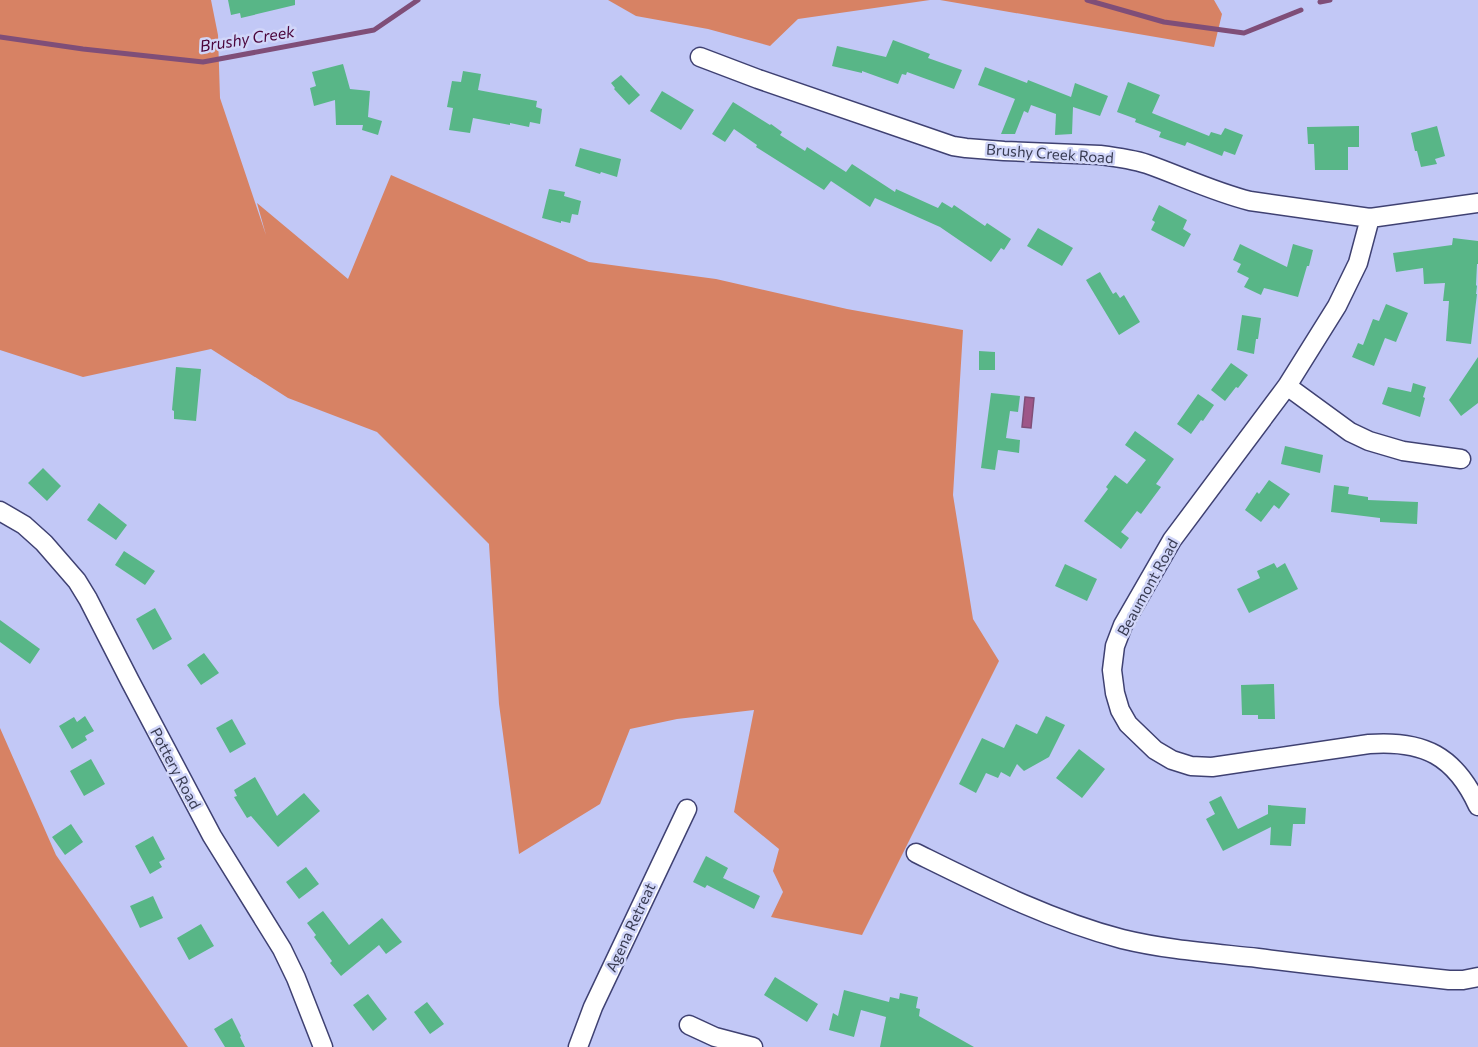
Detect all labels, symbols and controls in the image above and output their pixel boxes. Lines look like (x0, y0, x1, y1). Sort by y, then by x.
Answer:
water label: Brushy Creek (198, 21, 296, 55)
street label: Brushy Creek Road (986, 140, 1114, 166)
street label: Beaumont Road (1113, 535, 1181, 639)
street label: Pottery Road (147, 724, 205, 812)
street label: Agena Retreat (601, 880, 659, 974)

